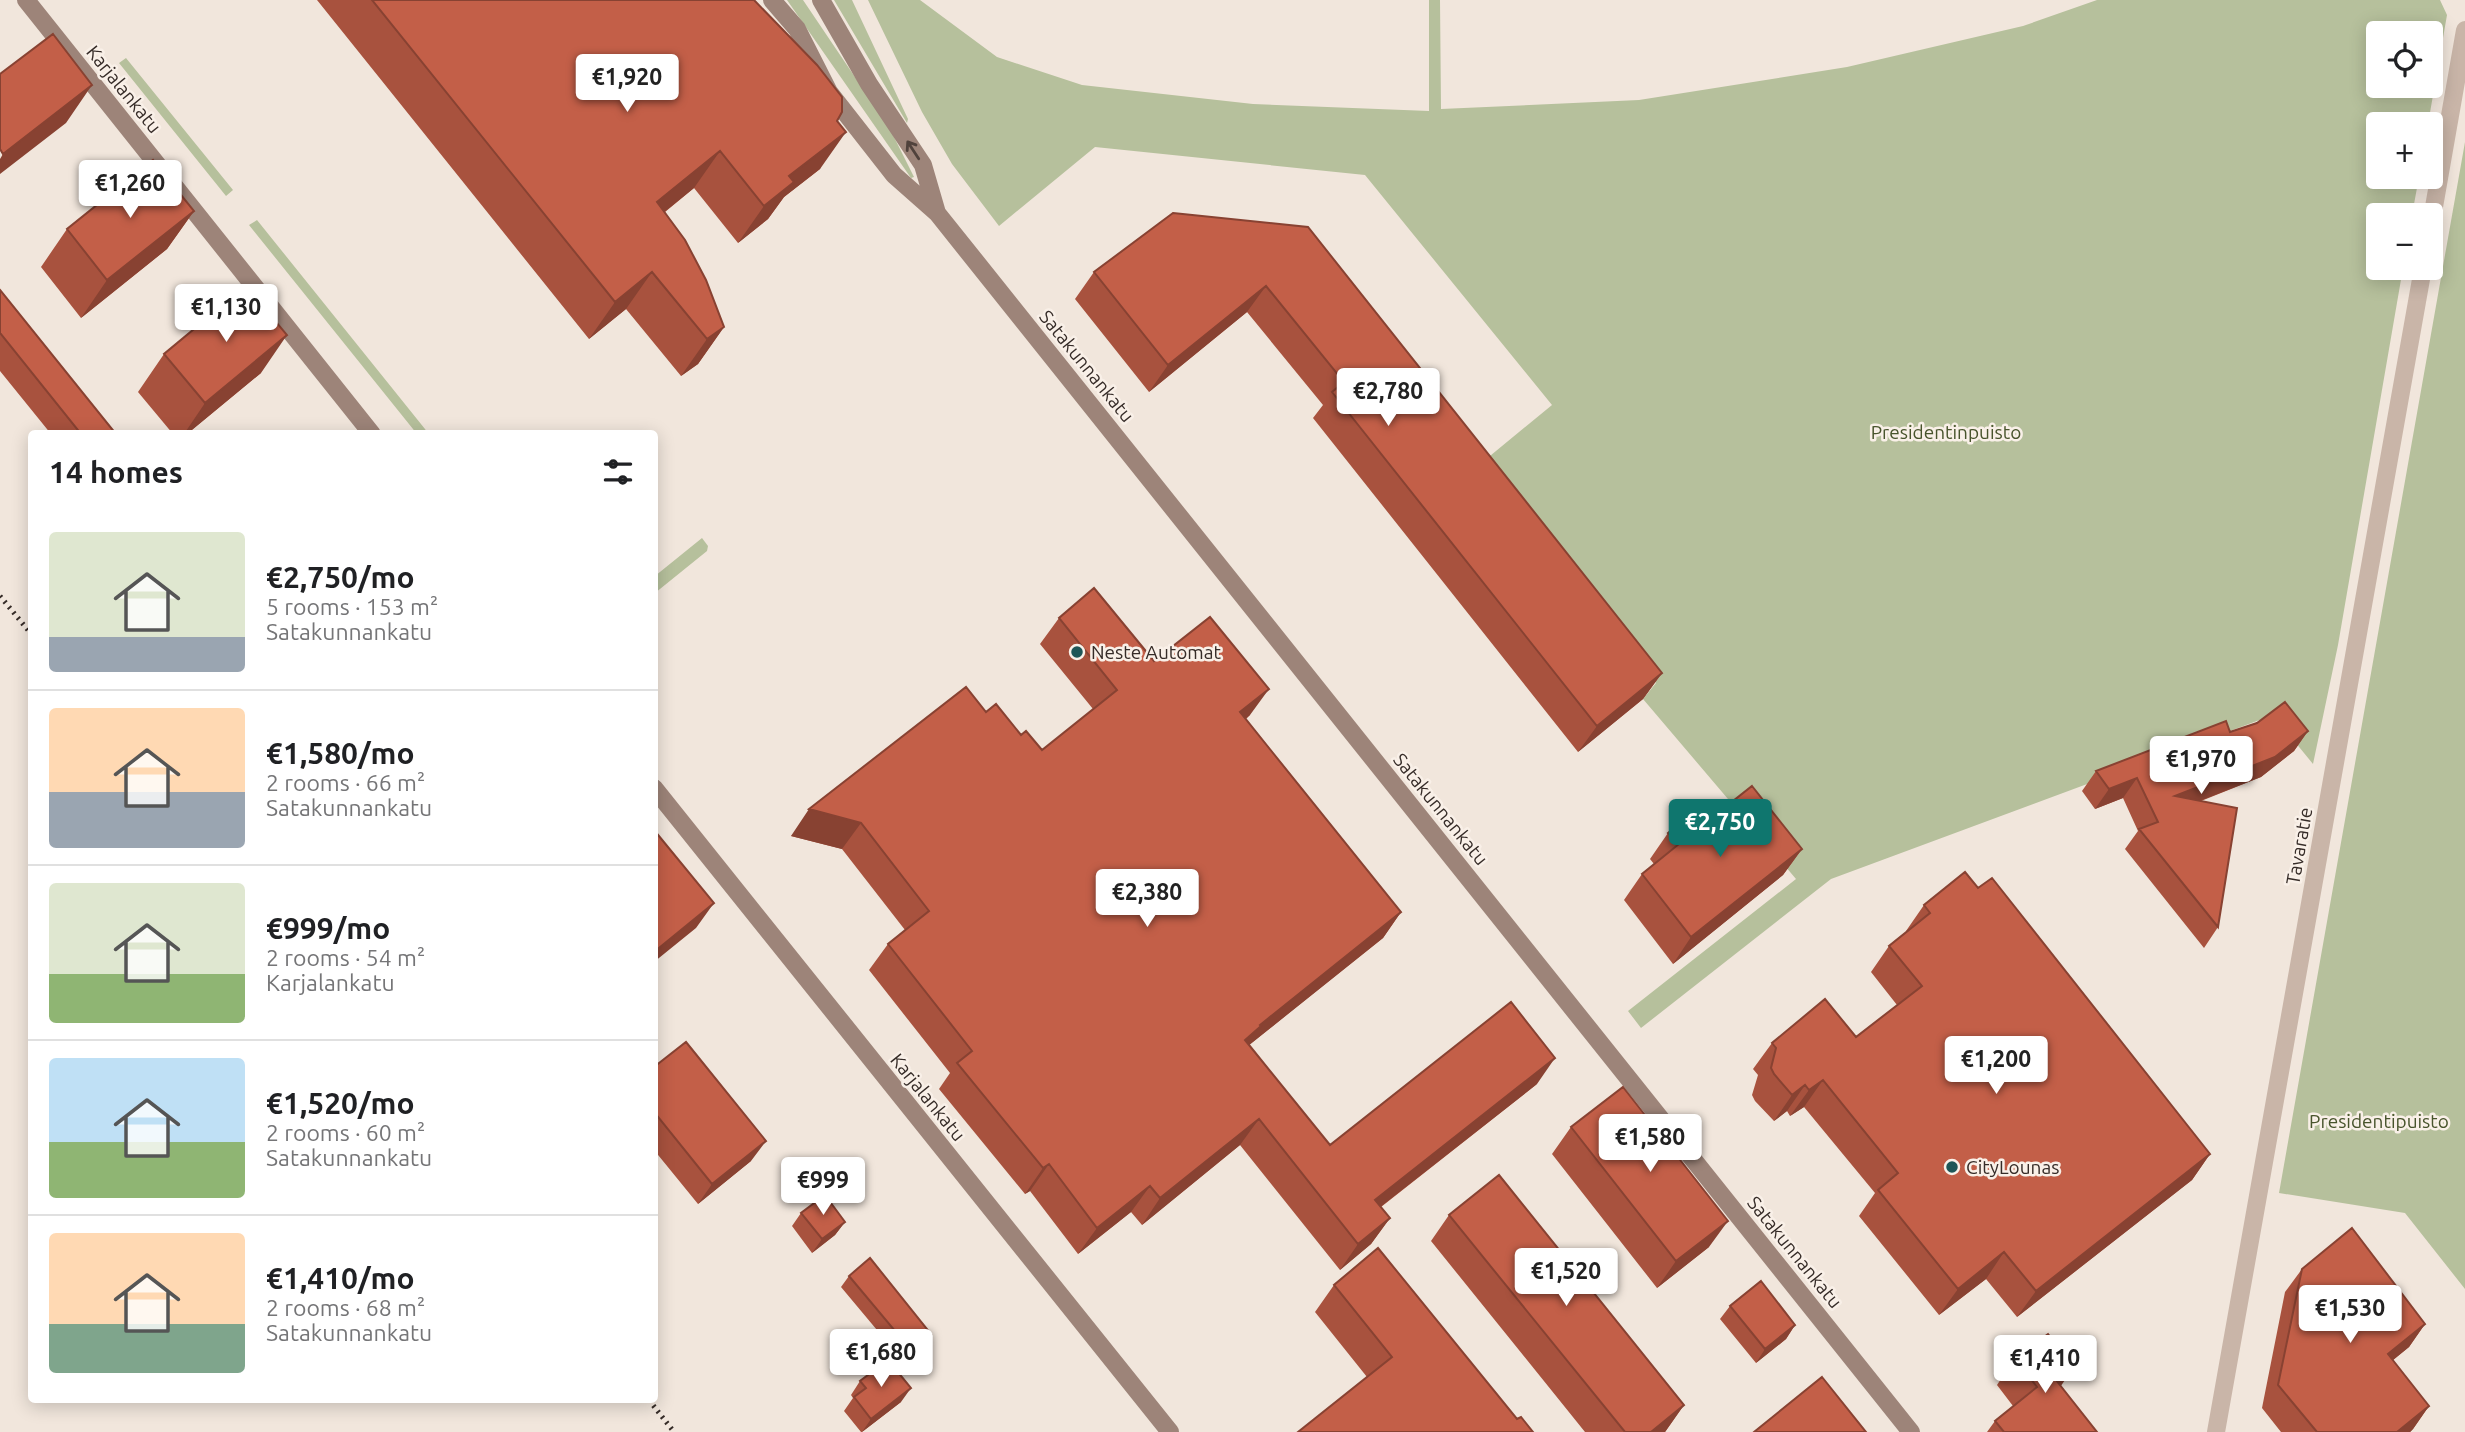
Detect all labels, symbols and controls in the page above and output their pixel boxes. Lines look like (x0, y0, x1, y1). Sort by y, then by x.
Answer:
map controls (2366, 21, 2443, 280)
button: locate (2366, 21, 2443, 98)
street label: Karjalankatu (82, 41, 166, 137)
pin: €1,920 (570, 54, 684, 114)
text: €1,920 (592, 64, 662, 89)
button: + (2366, 112, 2443, 189)
one-way arrow (905, 140, 919, 160)
pin: €1,260 (73, 160, 187, 220)
text: €1,260 (95, 170, 165, 195)
button: − (2366, 203, 2443, 280)
pin: €1,130 (169, 284, 283, 344)
text: €1,130 (191, 294, 261, 319)
street label: Satakunnankatu (1035, 306, 1139, 426)
pin: €2,780 (1331, 368, 1445, 428)
text: €2,780 (1353, 378, 1423, 403)
park label: Presidentinpuisto (1871, 421, 2021, 443)
icon: filters (599, 453, 637, 491)
text: 14 homes (49, 455, 183, 489)
icon: home (105, 560, 189, 644)
text: €2,750/mo (266, 560, 415, 594)
text: 5 rooms · 153 m² (266, 594, 438, 619)
text: Satakunnankatu (266, 619, 432, 644)
place label: Neste Automat (1091, 641, 1221, 663)
marker: Neste Automat (1069, 644, 1085, 660)
icon: home (105, 736, 189, 820)
text: €1,580/mo (266, 736, 415, 770)
pin: €1,970 (2144, 736, 2258, 796)
text: €1,970 (2166, 746, 2236, 771)
street label: Satakunnankatu (1389, 749, 1493, 869)
text: 2 rooms · 66 m² (266, 770, 425, 795)
text: Satakunnankatu (266, 795, 432, 820)
pin: €2,750 (1663, 800, 1777, 859)
street label: Tavaratie (2281, 806, 2317, 886)
text: €2,750 (1685, 809, 1755, 834)
pin: €2,380 (1090, 870, 1204, 929)
text: €2,380 (1112, 879, 1182, 904)
icon: home (105, 911, 189, 995)
text: €999/mo (266, 911, 390, 945)
text: 2 rooms · 54 m² (266, 945, 425, 970)
text: Karjalankatu (266, 970, 395, 995)
pin: €1,200 (1939, 1036, 2053, 1096)
text: €1,200 (1961, 1046, 2031, 1071)
street label: Karjalankatu (886, 1049, 970, 1145)
icon: home (105, 1086, 189, 1170)
text: €1,520/mo (266, 1086, 415, 1120)
park label: Presidentipuisto (2309, 1110, 2449, 1132)
pin: €1,580 (1593, 1114, 1707, 1174)
text: 2 rooms · 60 m² (266, 1120, 425, 1145)
text: €1,580 (1615, 1124, 1685, 1149)
text: Satakunnankatu (266, 1145, 432, 1170)
place label: CityLounas (1966, 1156, 2059, 1178)
pin: €999 (782, 1158, 864, 1217)
marker: CityLounas (1944, 1159, 1960, 1175)
text: €999 (797, 1167, 849, 1192)
street label: Satakunnankatu (1743, 1192, 1847, 1312)
pin: €1,520 (1509, 1248, 1623, 1308)
text: €1,520 (1531, 1258, 1601, 1283)
icon: home (105, 1261, 189, 1345)
text: €1,410/mo (266, 1261, 415, 1295)
pin: €1,530 (2293, 1286, 2407, 1345)
text: 2 rooms · 68 m² (266, 1295, 425, 1320)
text: €1,530 (2315, 1295, 2385, 1320)
text: Satakunnankatu (266, 1320, 432, 1345)
pin: €1,680 (824, 1330, 938, 1389)
pin: €1,410 (1988, 1336, 2102, 1395)
text: €1,680 (846, 1339, 916, 1364)
text: €1,410 (2010, 1345, 2080, 1370)

